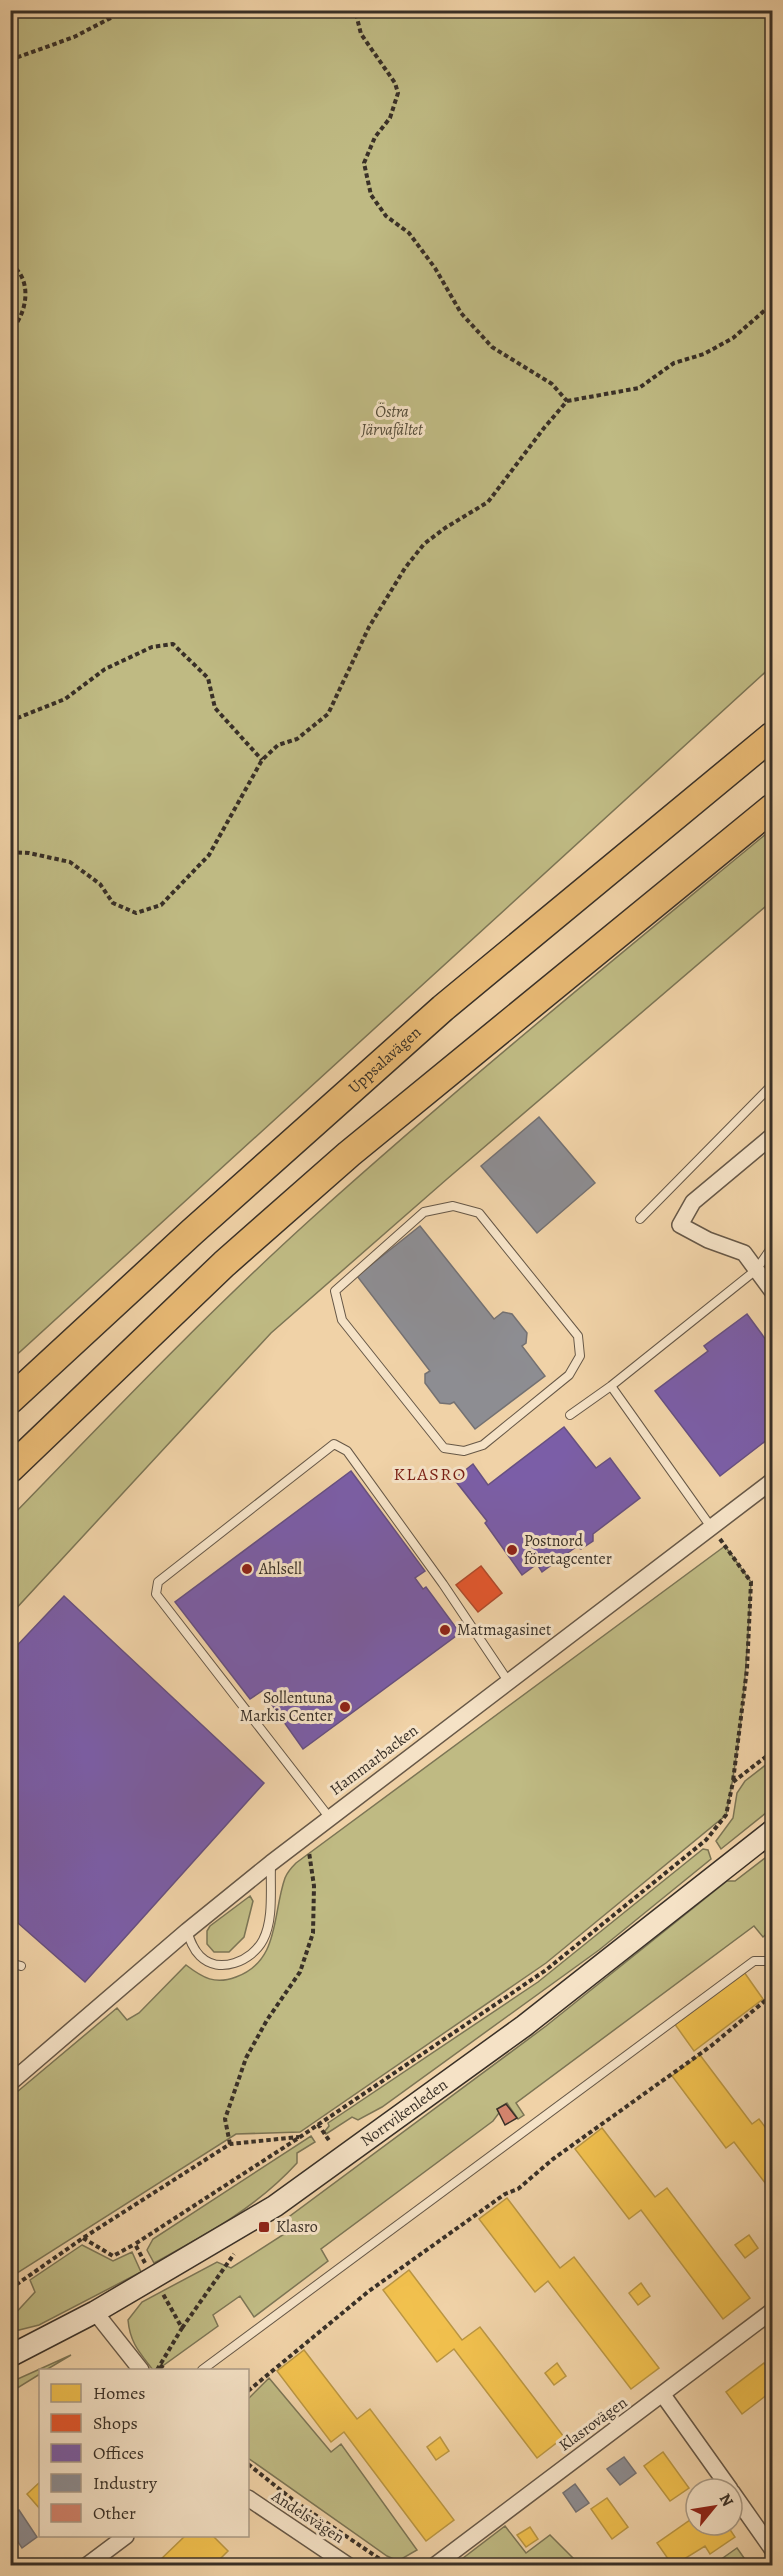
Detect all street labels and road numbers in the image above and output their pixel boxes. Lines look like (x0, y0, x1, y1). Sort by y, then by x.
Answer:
street label: Uppsalavägen (344, 1021, 426, 1098)
street label: Hammarbacken (325, 1719, 423, 1800)
street label: Norrvikenleden (356, 2074, 452, 2152)
street label: Klasrovägen (554, 2392, 632, 2456)
street label: Andelsvägen (267, 2485, 349, 2549)

